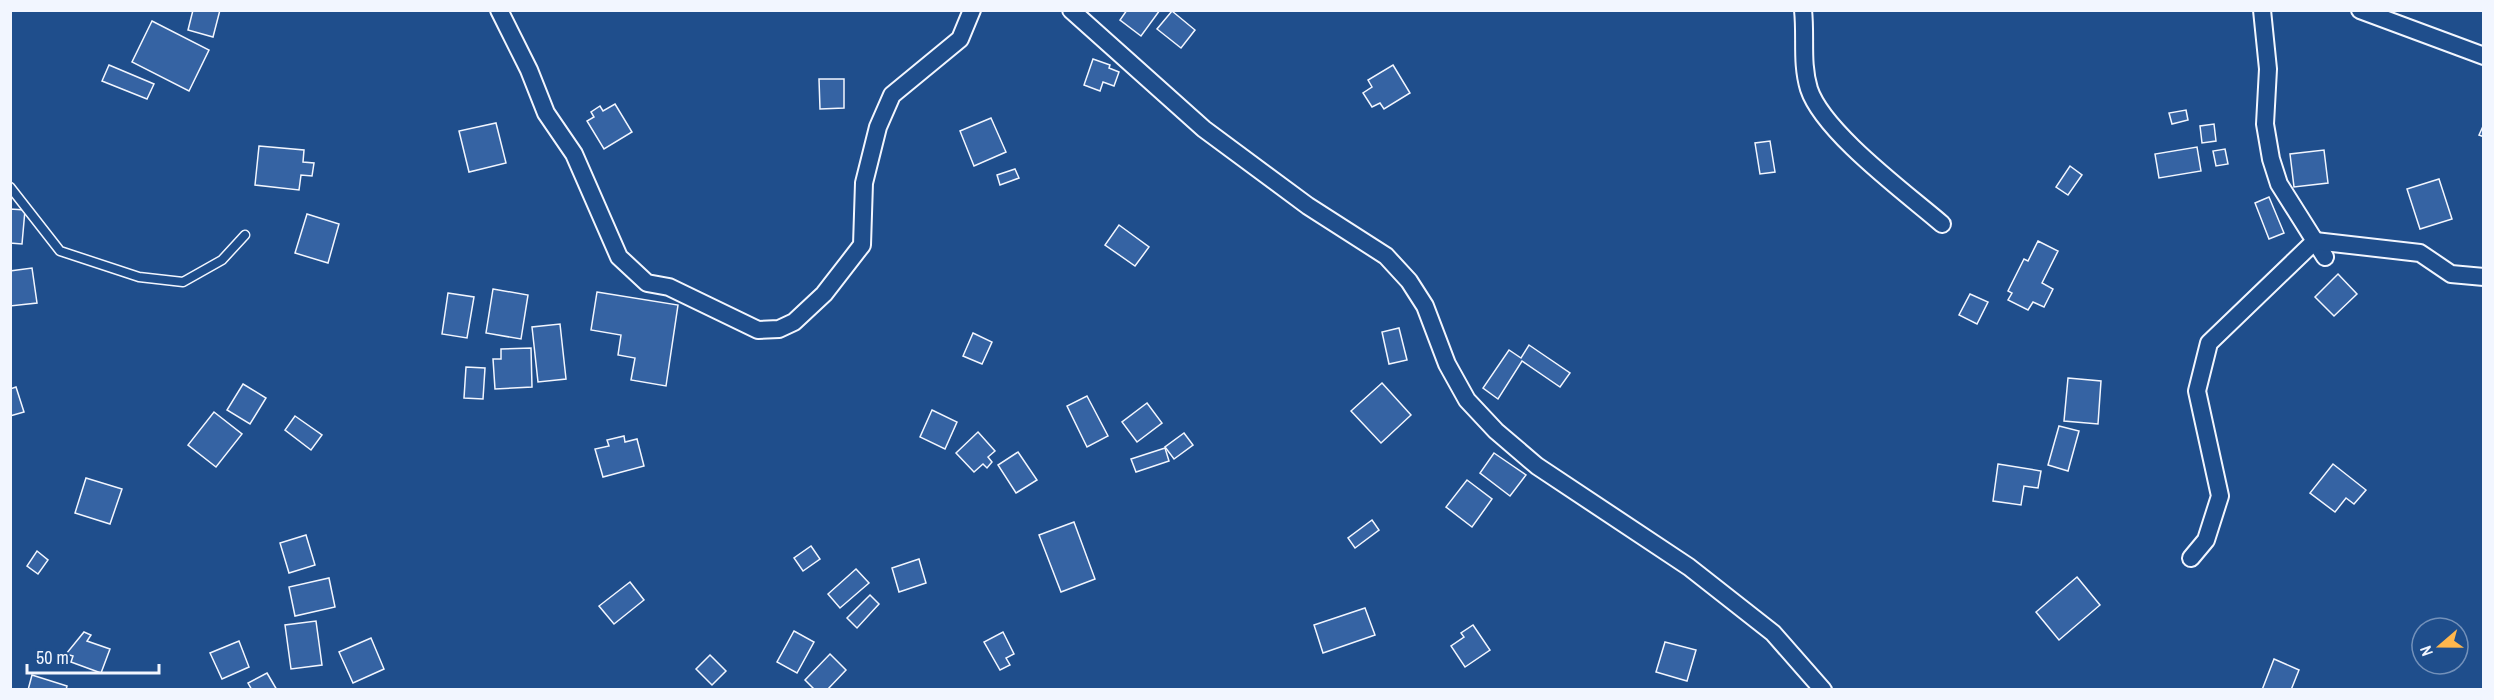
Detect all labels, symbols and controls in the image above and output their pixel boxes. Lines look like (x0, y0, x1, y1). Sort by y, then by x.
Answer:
north arrow (2410, 616, 2470, 676)
scale bar (27, 637, 159, 675)
text: N (2414, 643, 2438, 659)
text: 50 m (36, 645, 69, 670)

